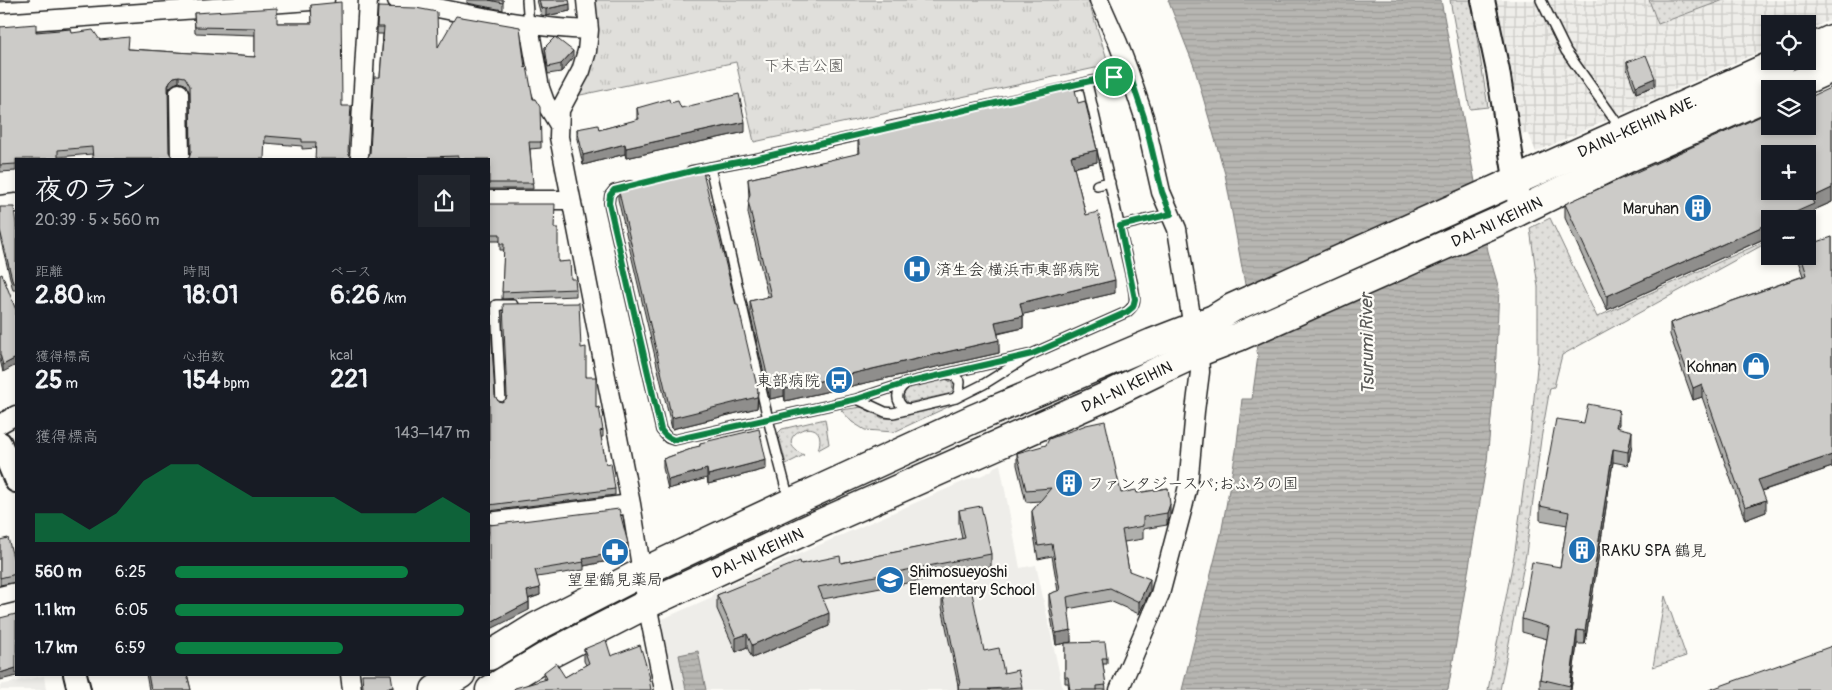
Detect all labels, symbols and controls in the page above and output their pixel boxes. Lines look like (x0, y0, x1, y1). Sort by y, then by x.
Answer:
map controls (1761, 15, 1816, 265)
button: locate (1761, 15, 1816, 70)
park label: 下末吉公園 (764, 56, 844, 76)
pin (1093, 56, 1135, 98)
icon: arrive (1100, 63, 1128, 91)
button: layers (1761, 80, 1816, 135)
street label: DAINI-KEIHIN AVE. (1575, 92, 1700, 163)
button: + (1761, 145, 1816, 200)
text: 夜のラン (35, 173, 147, 208)
button: share (418, 175, 470, 227)
street label: DAI-NI KEIHIN (1448, 192, 1546, 252)
building icon: Maruhan (1683, 193, 1713, 223)
place label: Maruhan (1623, 199, 1679, 219)
text: 20:39 · 5 × 560 m (35, 210, 159, 230)
button: − (1761, 210, 1816, 265)
hospital icon: 済生会 横浜市東部病院 (902, 254, 932, 284)
place label: 済生会 横浜市東部病院 (936, 260, 1099, 280)
text: 距離 (35, 263, 63, 280)
text: 時間 (183, 263, 211, 280)
text: ペース (330, 263, 372, 280)
text: 2.80 (35, 280, 84, 311)
text: 18:01 (183, 280, 239, 311)
text: 6:26 (330, 280, 380, 311)
text: km (84, 290, 105, 307)
text: /km (380, 290, 406, 307)
water label: Tsurumi River (1355, 291, 1380, 395)
text: kcal (330, 347, 353, 364)
text: 獲得標高 (35, 348, 91, 365)
text: 心拍数 (183, 348, 225, 365)
shop icon: Kohnan (1741, 351, 1771, 381)
street label: DAI-NI KEIHIN (1079, 357, 1176, 417)
place label: Kohnan (1686, 357, 1737, 377)
text: 221 (330, 364, 368, 395)
text: 25 (35, 365, 63, 396)
text: 154 (183, 365, 220, 396)
bus stop icon: 東部病院 (824, 365, 854, 395)
place label: 東部病院 (756, 371, 820, 391)
text: m (63, 375, 78, 392)
text: bpm (220, 375, 249, 392)
text: 143–147 m (394, 423, 470, 443)
text: 獲得標高 (35, 427, 99, 447)
building icon: ファンタジースパ;おふろの国 (1054, 468, 1084, 498)
place label: ファンタジースパ;おふろの国 (1088, 474, 1299, 494)
street label: DAI-NI KEIHIN (709, 524, 807, 583)
building icon: RAKU SPA 鶴見 (1567, 535, 1597, 565)
pharmacy icon: 望星鶴見薬局 (600, 537, 630, 567)
place label: RAKU SPA 鶴見 (1601, 541, 1707, 561)
text: 560 m (35, 562, 82, 582)
text: 6:25 (115, 562, 146, 582)
place label: Shimosueyoshi Elementary School (909, 562, 1035, 600)
school or university icon: Shimosueyoshi Elementary School (875, 565, 905, 595)
place label: 望星鶴見薬局 (567, 570, 663, 590)
text: 1.1 km (35, 600, 75, 620)
text: 6:05 (115, 600, 148, 620)
text: 1.7 km (35, 638, 78, 658)
text: 6:59 (115, 638, 146, 658)

